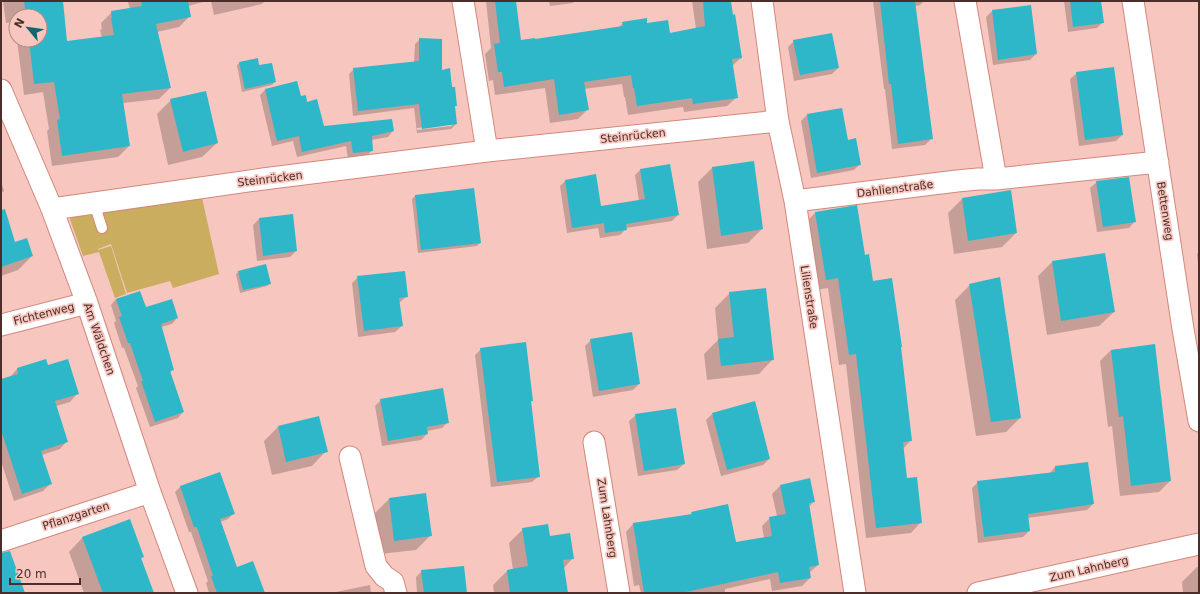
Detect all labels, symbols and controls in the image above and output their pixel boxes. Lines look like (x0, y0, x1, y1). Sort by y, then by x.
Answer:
north arrow (8, 8, 48, 48)
text: N (12, 16, 28, 31)
street label: Steinrücken (600, 126, 666, 146)
street label: Steinrücken (237, 169, 303, 189)
street label: Dahlienstraße (856, 178, 934, 200)
street label: Bettenweg (1154, 181, 1176, 241)
street label: Lilienstraße (798, 264, 820, 330)
street label: Fichtenweg (12, 300, 76, 328)
street label: Am Wäldchen (81, 301, 117, 377)
street label: Zum Lahnberg (594, 477, 620, 559)
street label: Pflanzgarten (41, 499, 111, 533)
street label: Zum Lahnberg (1048, 554, 1130, 584)
scale bar (10, 560, 80, 586)
text: 20 m (16, 567, 47, 581)

